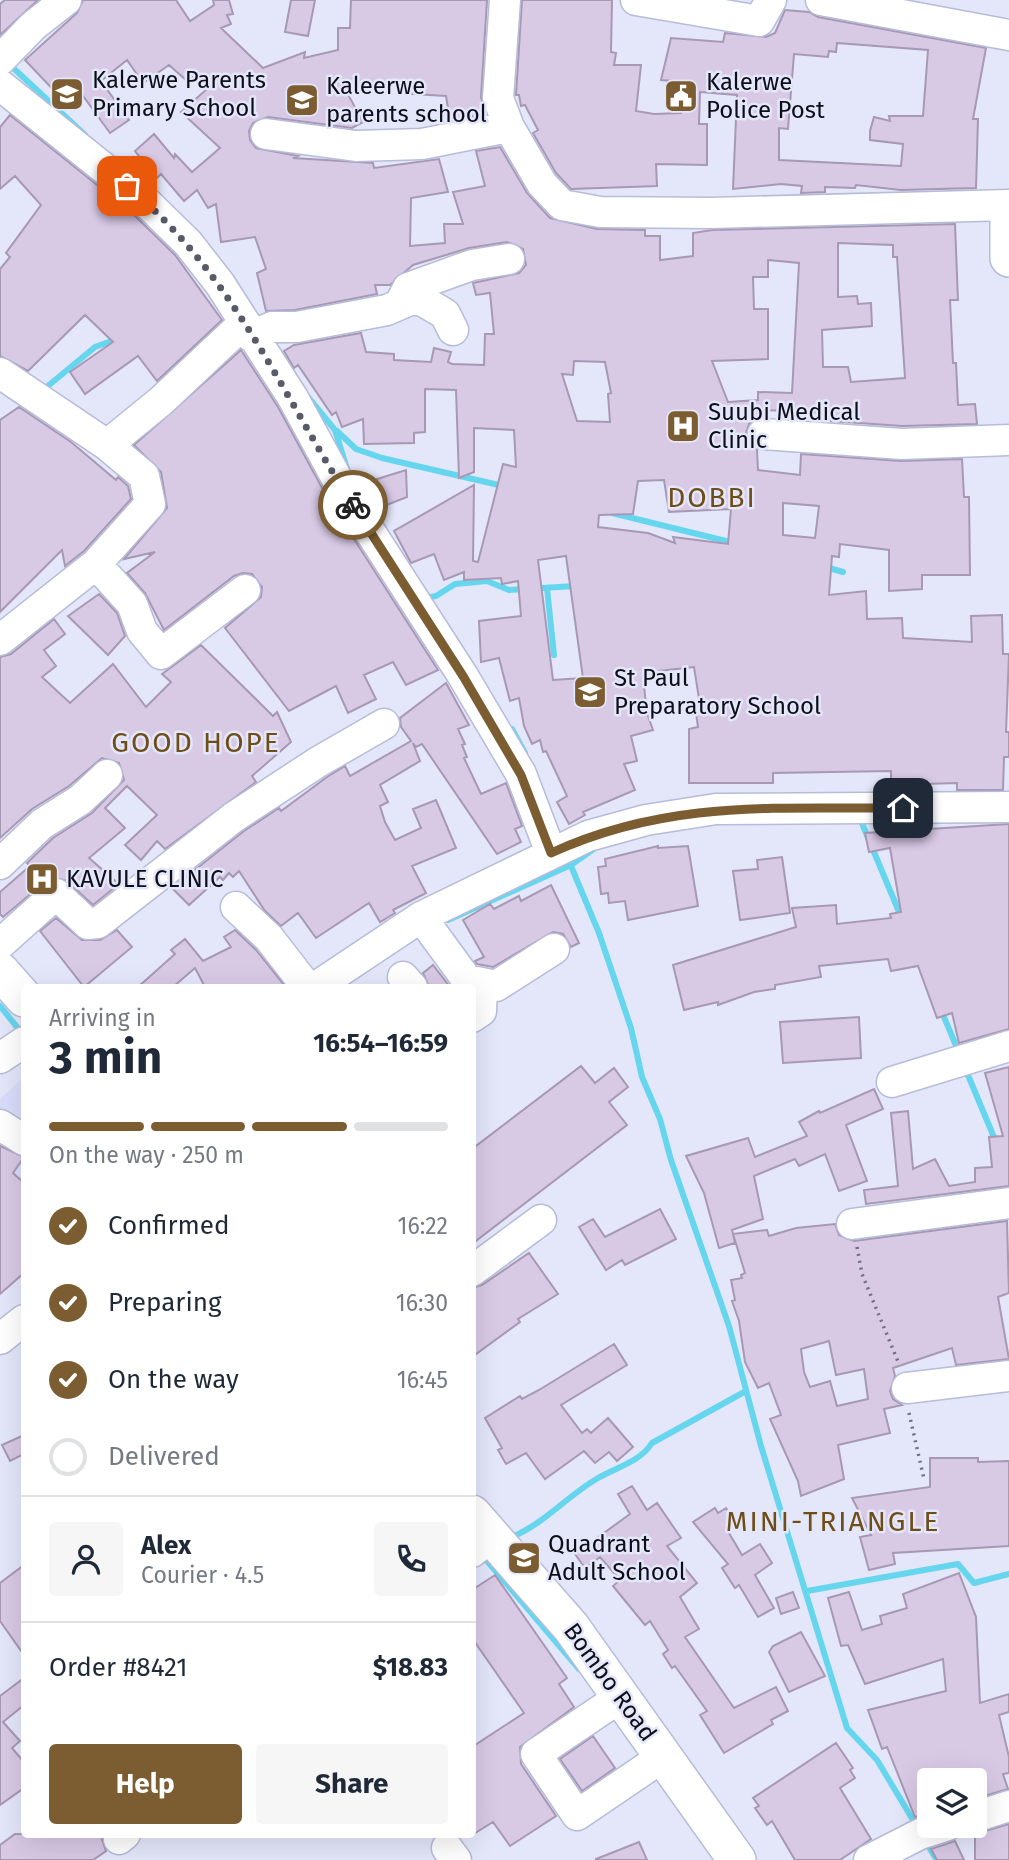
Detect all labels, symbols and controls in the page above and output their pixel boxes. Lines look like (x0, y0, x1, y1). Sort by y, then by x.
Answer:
place label: Kalerwe Parents Primary School (92, 66, 266, 122)
place label: Kalerwe Police Post (706, 68, 825, 124)
place label: Kaleerwe parents school (326, 72, 487, 128)
school or university icon: Kalerwe Parents Primary School (48, 75, 86, 113)
public building icon: Kalerwe Police Post (662, 77, 700, 115)
school or university icon: Kaleerwe parents school (283, 81, 321, 119)
pin (97, 156, 157, 216)
icon: bag (108, 167, 146, 205)
place label: Suubi Medical Clinic (708, 398, 860, 454)
hospital icon: Suubi Medical Clinic (664, 407, 702, 445)
courier (318, 470, 388, 540)
district label: DOBBI (667, 481, 757, 514)
icon: bike (334, 486, 372, 524)
place label: St Paul Preparatory School (614, 664, 821, 720)
school or university icon: St Paul Preparatory School (571, 673, 609, 711)
district label: GOOD HOPE (111, 726, 281, 759)
pin (873, 778, 933, 838)
icon: home (884, 789, 922, 827)
hospital icon: KAVULE CLINIC (23, 860, 61, 898)
place label: KAVULE CLINIC (66, 865, 223, 893)
text: Arriving in (49, 1004, 156, 1032)
text: 16:54–16:59 (313, 1028, 448, 1059)
text: 3 min (49, 1030, 162, 1085)
text: On the way · 250 m (49, 1141, 244, 1169)
icon: check (49, 1207, 87, 1245)
text: Confirmed (108, 1210, 229, 1241)
text: 16:22 (397, 1212, 448, 1240)
icon: check (49, 1284, 87, 1322)
text: Preparing (108, 1287, 221, 1318)
text: 16:30 (396, 1289, 448, 1317)
icon: check (49, 1361, 87, 1399)
text: On the way (108, 1364, 239, 1395)
text: 16:45 (397, 1366, 448, 1394)
text: Delivered (108, 1441, 220, 1472)
district label: MINI-TRIANGLE (726, 1505, 940, 1538)
button: person (49, 1522, 123, 1596)
button: phone (374, 1522, 448, 1596)
text: Alex (141, 1530, 191, 1561)
place label: Quadrant Adult School (548, 1530, 686, 1586)
school or university icon: Quadrant Adult School (505, 1539, 543, 1577)
text: Courier · 4.5 (141, 1561, 264, 1589)
street label: Bombo Road (558, 1617, 662, 1747)
text: Order #8421 (49, 1652, 187, 1683)
text: $18.83 (373, 1652, 448, 1683)
button: Help (49, 1744, 242, 1824)
button: Share (256, 1744, 448, 1824)
map controls (917, 1768, 987, 1838)
button: layers (917, 1768, 987, 1838)

